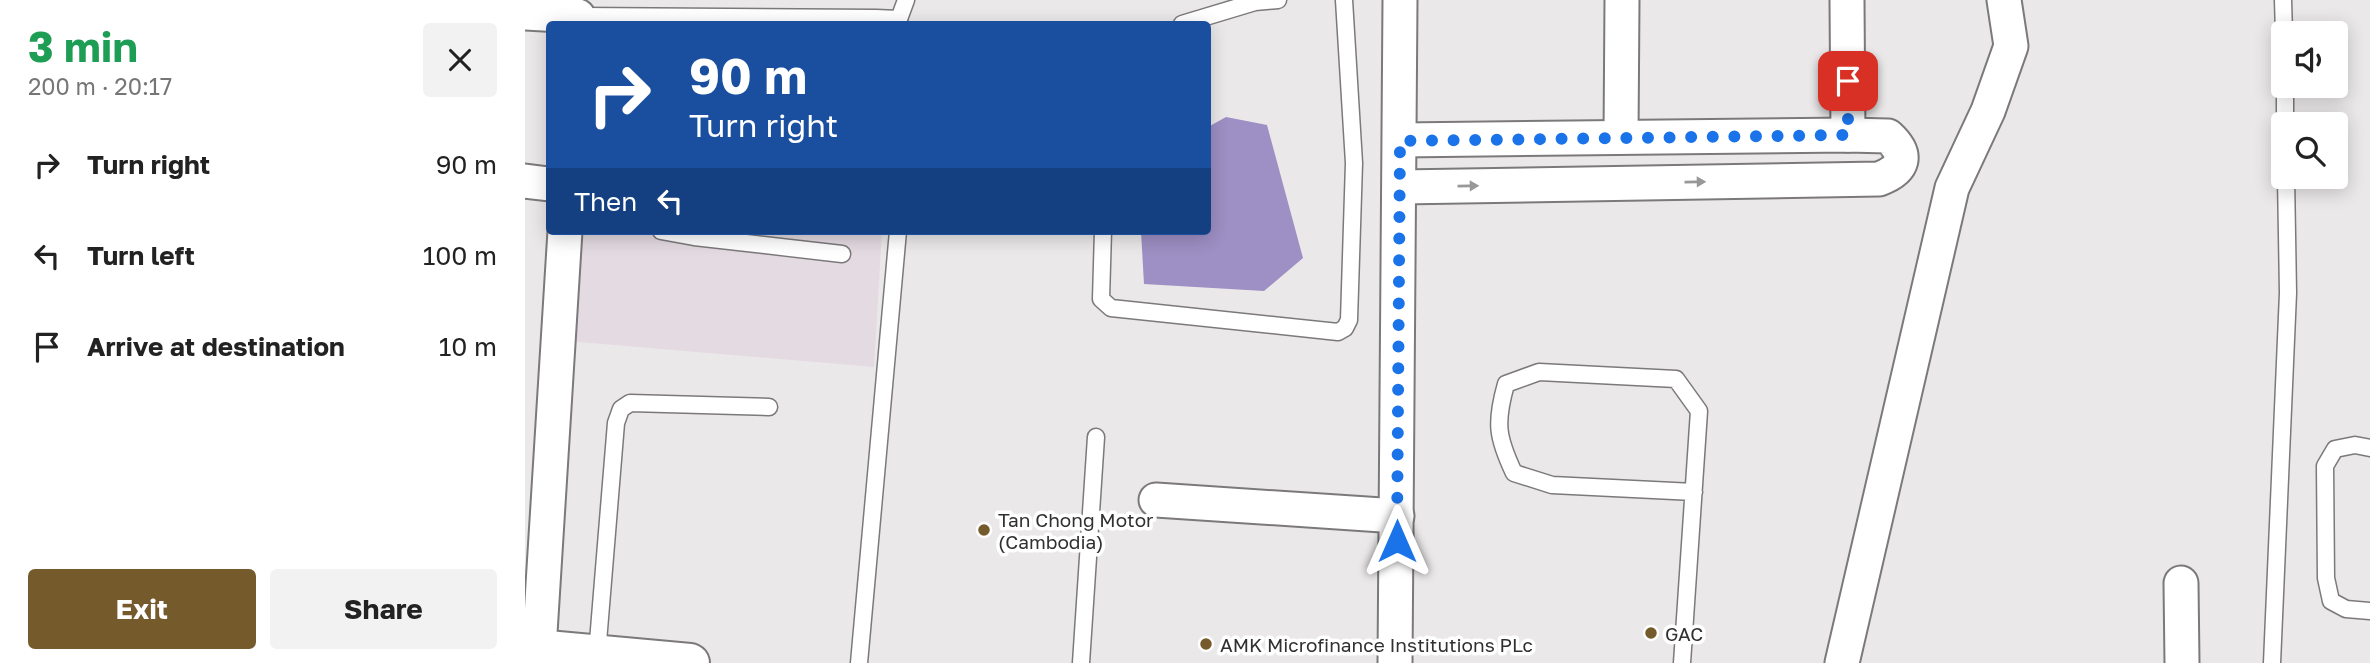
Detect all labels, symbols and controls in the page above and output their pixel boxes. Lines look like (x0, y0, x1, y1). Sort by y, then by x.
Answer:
text: 3 min (28, 21, 138, 71)
map controls (2271, 21, 2348, 189)
button: sound (2271, 21, 2348, 98)
button: close (423, 23, 497, 97)
text: 90 m (689, 46, 807, 105)
icon: right (574, 49, 665, 140)
pin (1818, 51, 1878, 111)
icon: arrive (1829, 62, 1867, 100)
text: 200 m · 20:17 (28, 72, 172, 100)
text: Turn right (689, 106, 838, 144)
button: search (2271, 112, 2348, 189)
icon: right (28, 146, 66, 184)
text: Turn right (87, 149, 210, 180)
text: 90 m (436, 149, 497, 180)
one-way arrow (1685, 176, 1707, 188)
one-way arrow (1457, 180, 1479, 192)
icon: left (651, 182, 689, 220)
text: Then (574, 186, 637, 217)
icon: left (28, 237, 66, 275)
text: Turn left (87, 240, 195, 271)
text: 100 m (423, 240, 497, 271)
icon: arrive (28, 328, 66, 366)
text: Arrive at destination (87, 331, 345, 362)
text: 10 m (439, 331, 497, 362)
position arrow (1360, 504, 1434, 578)
place label: Tan Chong Motor (Cambodia) (998, 508, 1154, 553)
marker: Tan Chong Motor (Cambodia) (976, 522, 992, 538)
button: Exit (28, 569, 256, 649)
button: Share (270, 569, 497, 649)
place label: GAC (1665, 622, 1703, 645)
marker: GAC (1643, 625, 1659, 641)
place label: AMK Microfinance Institutions PLc (1220, 633, 1533, 656)
marker: AMK Microfinance Institutions PLc (1198, 636, 1214, 652)

